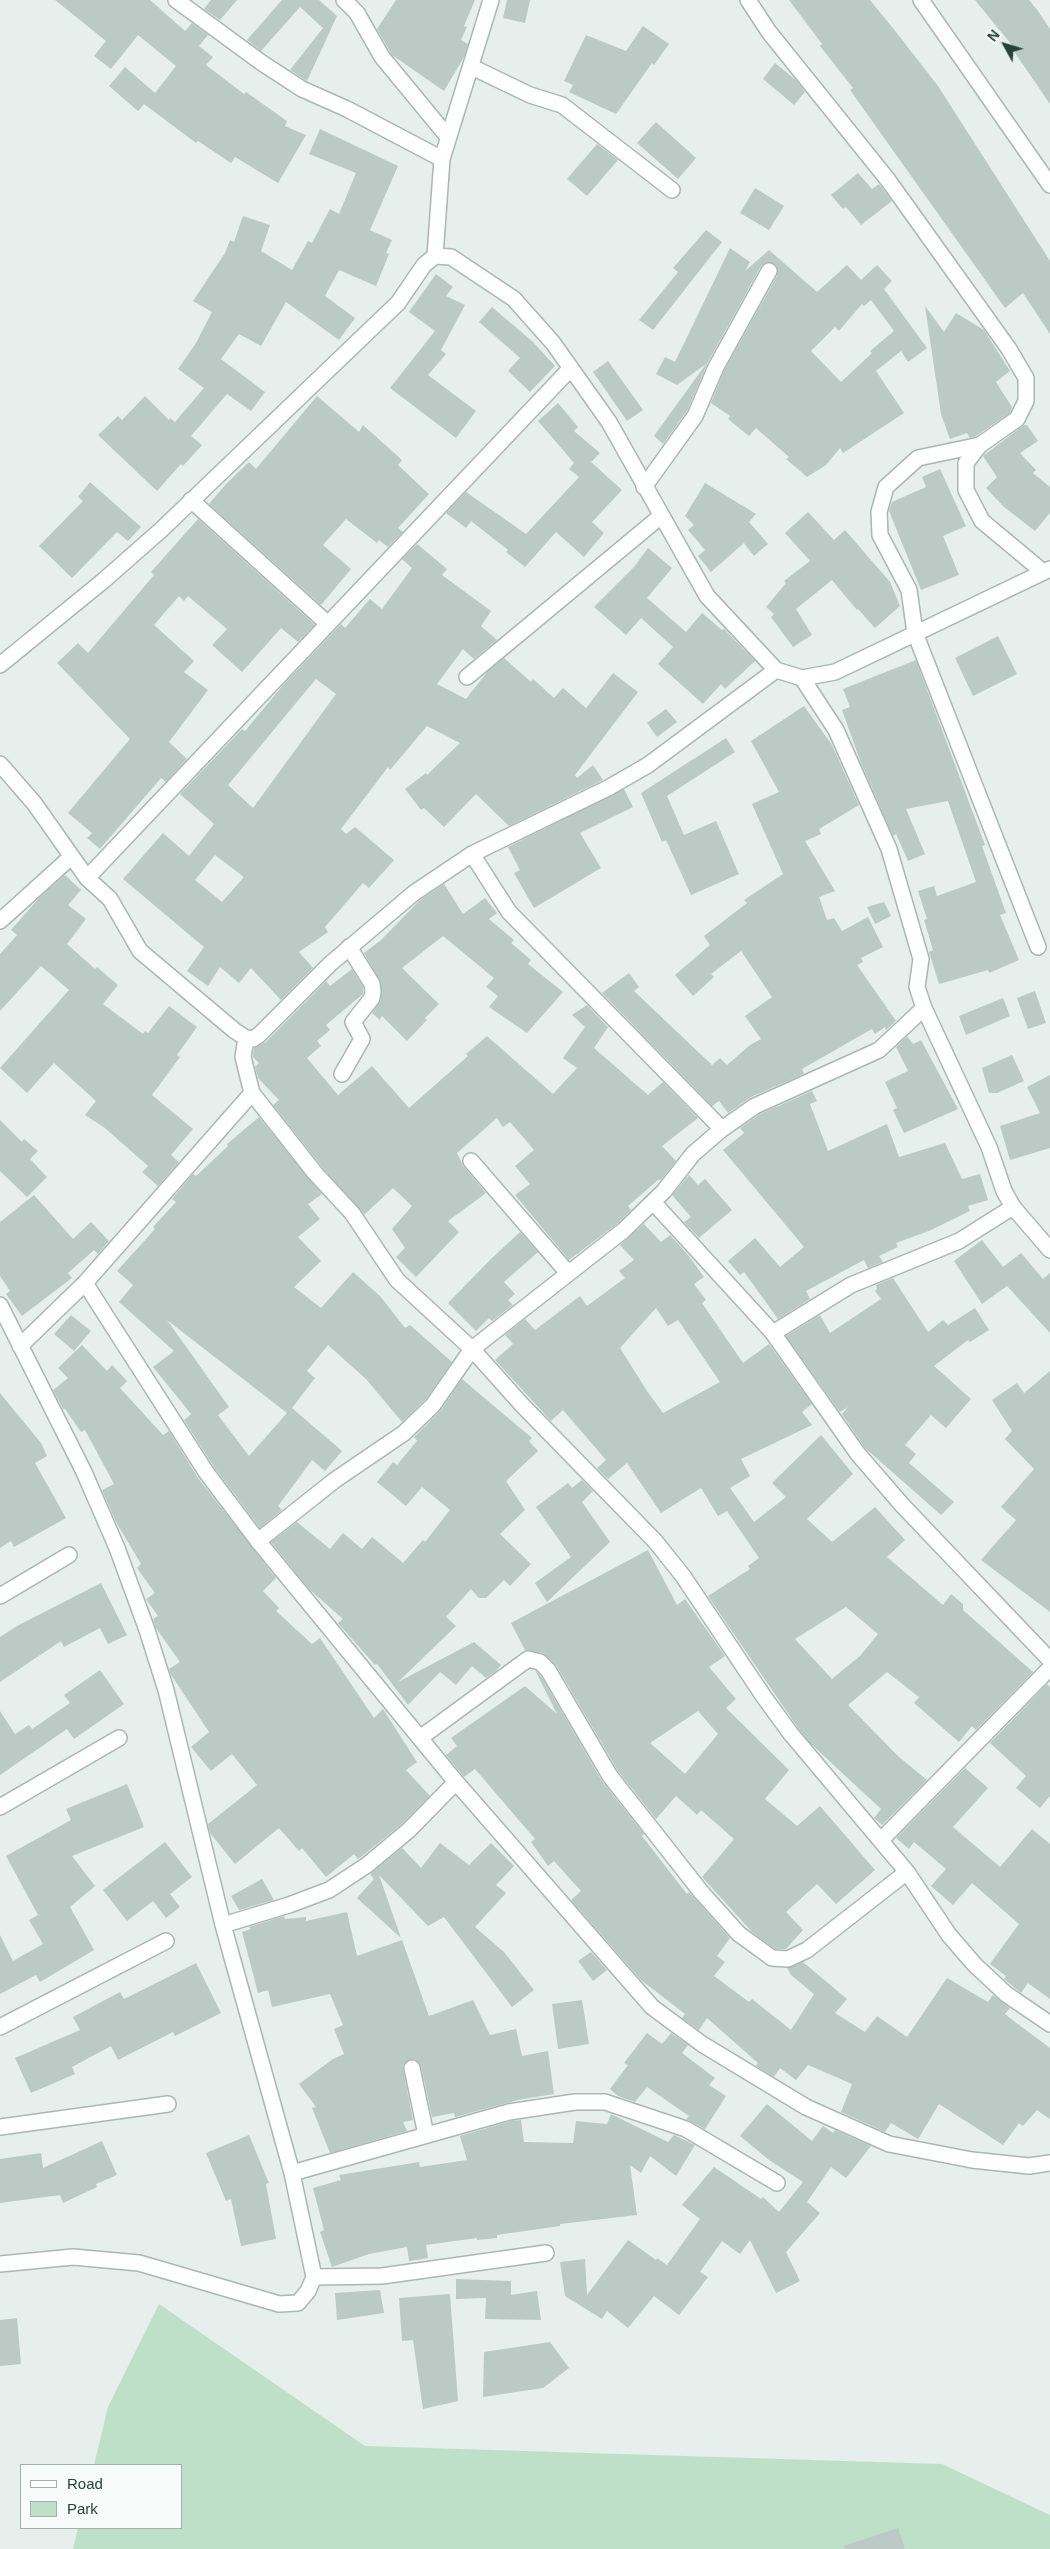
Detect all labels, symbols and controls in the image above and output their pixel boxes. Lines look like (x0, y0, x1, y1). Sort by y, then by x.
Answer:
north arrow (980, 20, 1030, 70)
text: N (984, 27, 1003, 45)
legend (20, 2464, 182, 2529)
text: Road (67, 2475, 103, 2492)
text: Park (67, 2500, 98, 2517)

